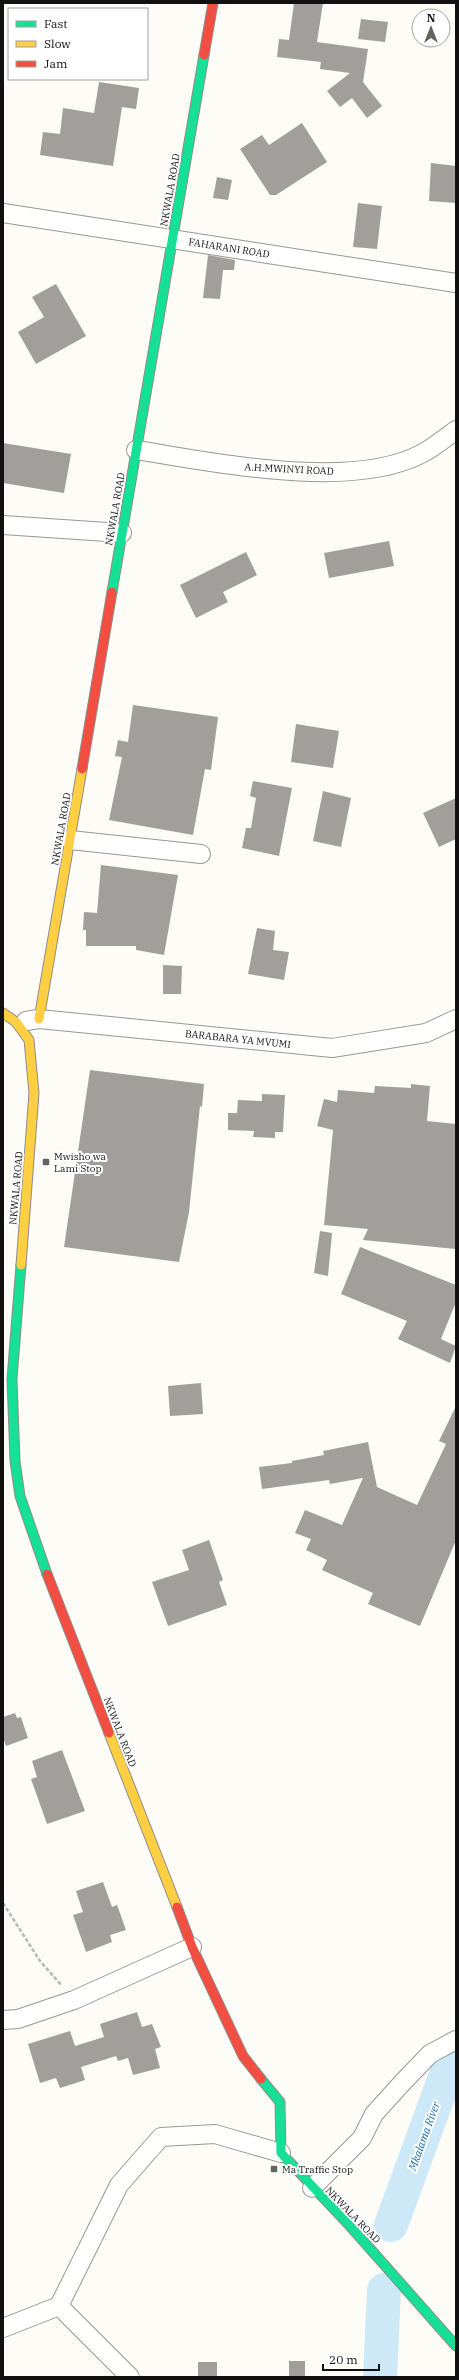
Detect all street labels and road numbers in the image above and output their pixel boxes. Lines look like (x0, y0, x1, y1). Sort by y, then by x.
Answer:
street label: NKWALA ROAD (157, 153, 183, 227)
street label: FAHARANI ROAD (187, 235, 271, 261)
street label: A.H.MWINYI ROAD (244, 460, 334, 478)
street label: NKWALA ROAD (102, 472, 128, 546)
street label: NKWALA ROAD (48, 792, 74, 866)
street label: BARABARA YA MVUMI (184, 1027, 292, 1051)
street label: NKWALA ROAD (6, 1151, 26, 1225)
street label: NKWALA ROAD (101, 1695, 139, 1769)
street label: NKWALA ROAD (323, 2184, 383, 2246)

